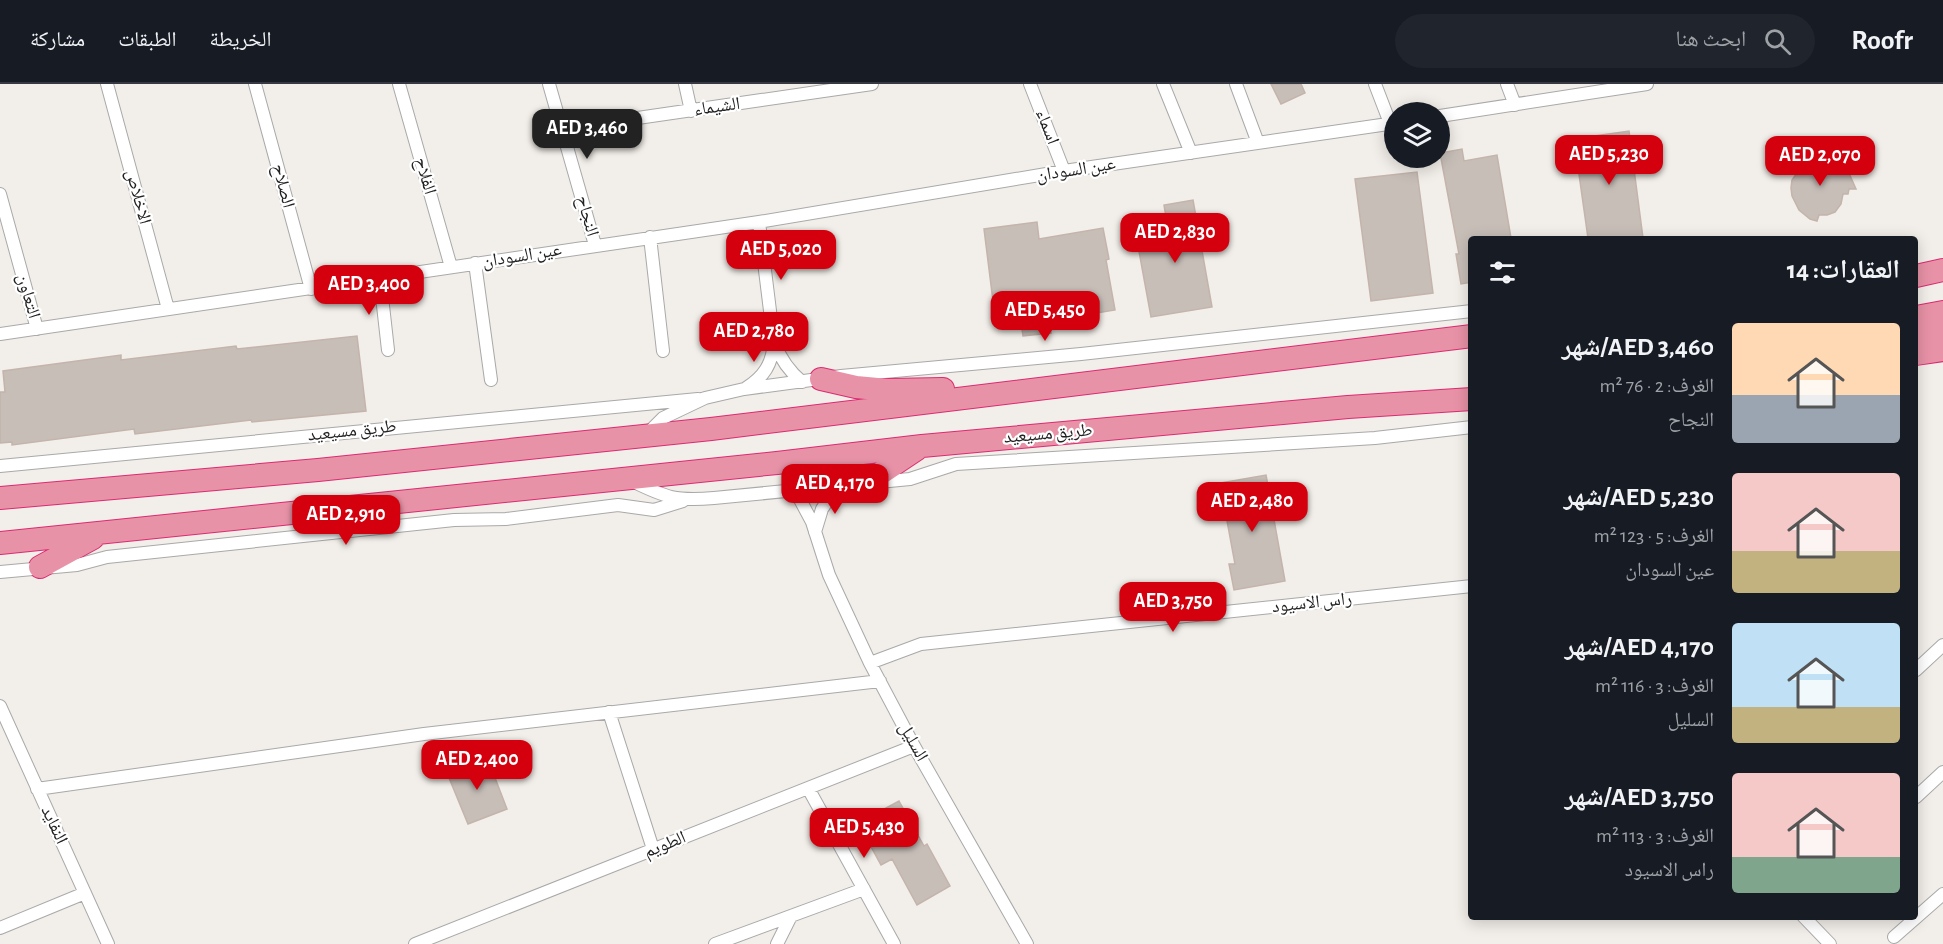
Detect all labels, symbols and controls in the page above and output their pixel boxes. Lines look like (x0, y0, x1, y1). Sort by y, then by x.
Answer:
search box (1395, 14, 1815, 68)
icon: search (1761, 25, 1794, 58)
text: Roofr (1851, 27, 1913, 55)
text: ابحث هنا (1676, 28, 1746, 50)
text: مشاركة (30, 29, 85, 50)
text: الطبقات (118, 29, 177, 50)
text: الخريطة (210, 29, 271, 50)
street label: الشيماء (693, 95, 741, 119)
map controls (1384, 102, 1450, 168)
button: layers (1384, 102, 1450, 168)
street label: اسماء (1032, 107, 1062, 147)
pin: AED 3,460 (518, 109, 656, 160)
text: AED 3,460 (546, 118, 628, 138)
pin: AED 5,230 (1540, 135, 1678, 186)
pin: AED 2,070 (1751, 136, 1889, 187)
text: AED 5,230 (1569, 144, 1649, 164)
text: AED 2,070 (1779, 145, 1861, 165)
street label: الفلاح (409, 155, 439, 197)
street label: عين السودان (1035, 155, 1117, 186)
street label: الصلاح (267, 162, 297, 210)
street label: الاخلاص (121, 168, 154, 227)
street label: النجاح (571, 194, 601, 239)
pin: AED 2,830 (1106, 213, 1244, 264)
text: AED 2,830 (1134, 222, 1216, 242)
pin: AED 5,020 (712, 230, 850, 281)
text: AED 5,020 (740, 239, 822, 259)
street label: عين السودان (481, 241, 563, 272)
icon: filters (1486, 256, 1519, 289)
text: العقارات: 14 (1787, 257, 1900, 283)
pin: AED 3,400 (300, 265, 438, 316)
street label: التعاون (12, 272, 43, 321)
text: AED 3,400 (328, 274, 410, 294)
pin: AED 5,450 (976, 291, 1114, 342)
text: AED 5,450 (1005, 300, 1085, 320)
pin: AED 2,780 (685, 312, 823, 363)
text: AED 2,780 (713, 321, 795, 341)
text: AED 3,460/شهر (1562, 334, 1714, 360)
icon: home (1780, 347, 1852, 419)
text: الغرف: 2 · 76 m² (1599, 376, 1714, 396)
text: النجاح (1668, 410, 1714, 430)
street label: طريق مسيعيد (307, 417, 397, 446)
street label: طريق مسيعيد (1003, 421, 1093, 448)
pin: AED 4,170 (766, 464, 904, 515)
text: AED 4,170 (795, 473, 875, 493)
pin: AED 2,480 (1183, 482, 1321, 533)
text: AED 5,230/شهر (1564, 484, 1714, 510)
text: AED 2,480 (1211, 491, 1293, 511)
pin: AED 2,910 (277, 495, 415, 546)
icon: home (1780, 497, 1852, 569)
text: AED 2,910 (306, 504, 386, 524)
text: الغرف: 5 · 123 m² (1594, 526, 1714, 546)
text: عين السودان (1625, 560, 1714, 580)
pin: AED 3,750 (1104, 582, 1242, 633)
street label: راس الاسيود (1271, 590, 1353, 617)
text: AED 3,750 (1133, 591, 1213, 611)
text: AED 4,170/شهر (1565, 634, 1714, 660)
icon: home (1780, 647, 1852, 719)
text: الغرف: 3 · 116 m² (1595, 676, 1714, 696)
text: السليل (1668, 710, 1714, 730)
street label: السليل (894, 719, 931, 765)
pin: AED 2,400 (408, 740, 546, 791)
text: AED 2,400 (435, 749, 519, 769)
text: AED 3,750/شهر (1565, 784, 1714, 810)
icon: home (1780, 797, 1852, 869)
street label: النفايد (37, 803, 71, 847)
pin: AED 5,430 (795, 808, 933, 859)
text: AED 5,430 (824, 817, 904, 837)
text: الغرف: 3 · 113 m² (1596, 826, 1714, 846)
street label: الطويم (641, 829, 689, 863)
text: راس الاسيود (1625, 860, 1714, 880)

